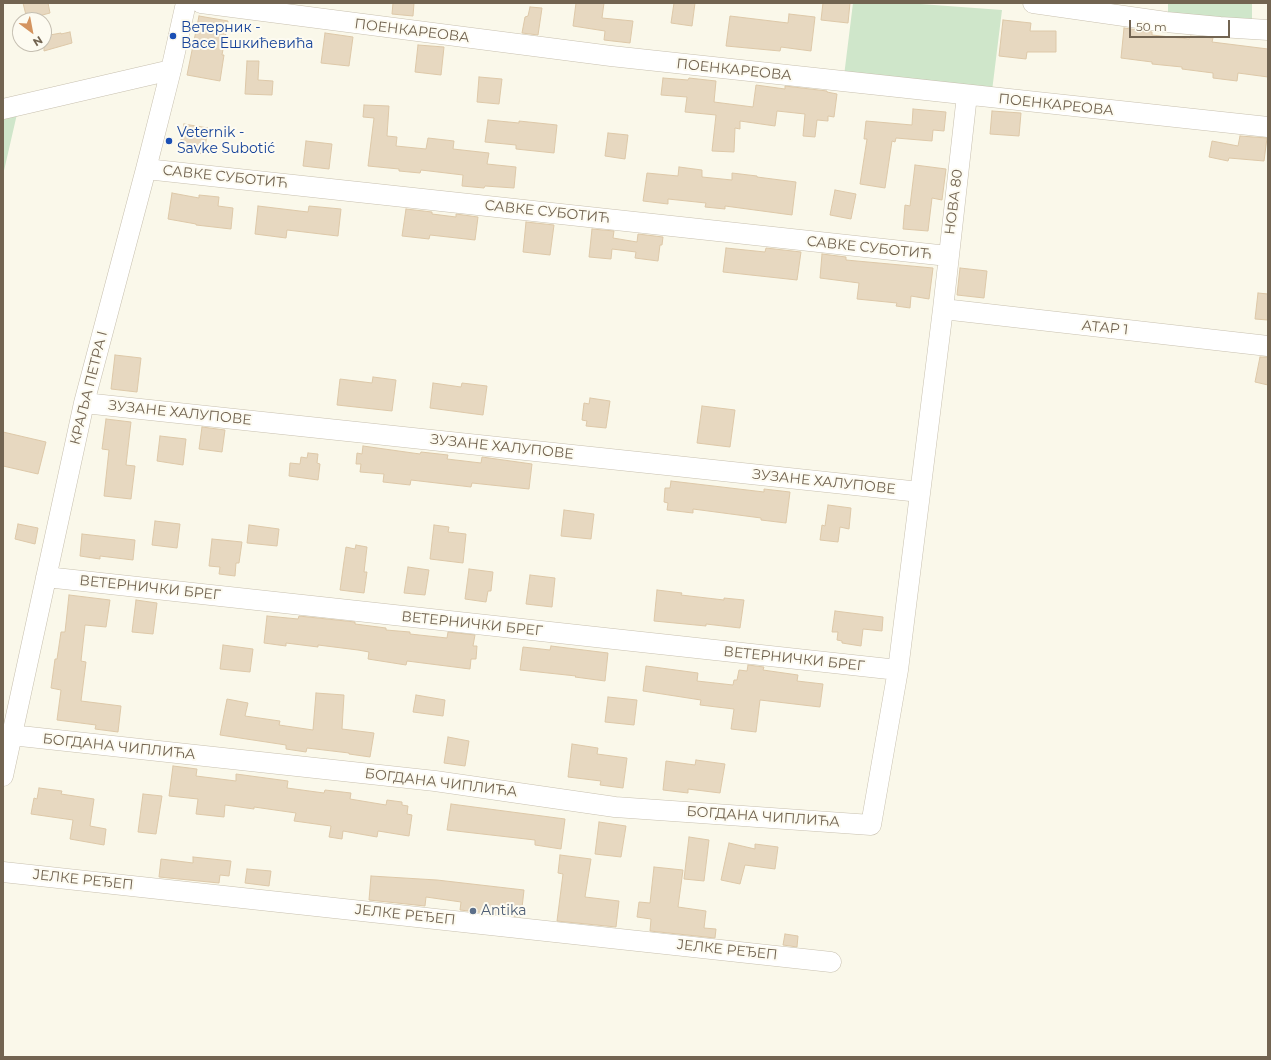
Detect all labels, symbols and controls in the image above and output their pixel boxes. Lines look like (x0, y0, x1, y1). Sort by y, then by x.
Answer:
north arrow (12, 12, 52, 52)
scale bar (1131, 12, 1232, 38)
street label: ПОЕНКАРЕОВА (354, 16, 470, 46)
text: 50 m (1136, 19, 1167, 34)
place label: Ветерник - Васе Ешкићевића (181, 20, 313, 52)
marker: Ветерник - Васе Ешкићевића (168, 31, 178, 41)
text: N (30, 33, 45, 50)
street label: ПОЕНКАРЕОВА (676, 56, 792, 84)
street label: ПОЕНКАРЕОВА (998, 91, 1114, 119)
place label: Veternik - Savke Subotić (177, 125, 275, 158)
marker: Veternik - Savke Subotić (164, 136, 174, 146)
street label: САВКЕ СУБОТИЋ (162, 162, 288, 192)
street label: НОВА 80 (942, 168, 966, 236)
street label: САВКЕ СУБОТИЋ (484, 197, 610, 227)
street label: САВКЕ СУБОТИЋ (806, 233, 932, 263)
street label: АТАР 1 (1081, 317, 1129, 339)
street label: КРАЉА ПЕТРА I (67, 329, 111, 447)
street label: ЗУЗАНЕ ХАЛУПОВЕ (108, 397, 252, 429)
street label: ЗУЗАНЕ ХАЛУПОВЕ (430, 431, 574, 463)
street label: ЗУЗАНЕ ХАЛУПОВЕ (752, 466, 896, 498)
street label: ВЕТЕРНИЧКИ БРЕГ (79, 572, 221, 604)
street label: ВЕТЕРНИЧКИ БРЕГ (401, 608, 543, 640)
street label: ВЕТЕРНИЧКИ БРЕГ (723, 643, 865, 675)
street label: БОГДАНА ЧИПЛИЋА (42, 731, 196, 763)
street label: БОГДАНА ЧИПЛИЋА (364, 765, 518, 801)
street label: БОГДАНА ЧИПЛИЋА (686, 803, 840, 831)
street label: ЈЕЛКЕ РЕЂЕП (32, 866, 134, 894)
street label: ЈЕЛКЕ РЕЂЕП (354, 901, 456, 929)
place label: Antika (481, 903, 526, 919)
marker: Antika (468, 906, 478, 916)
street label: ЈЕЛКЕ РЕЂЕП (676, 936, 778, 964)

